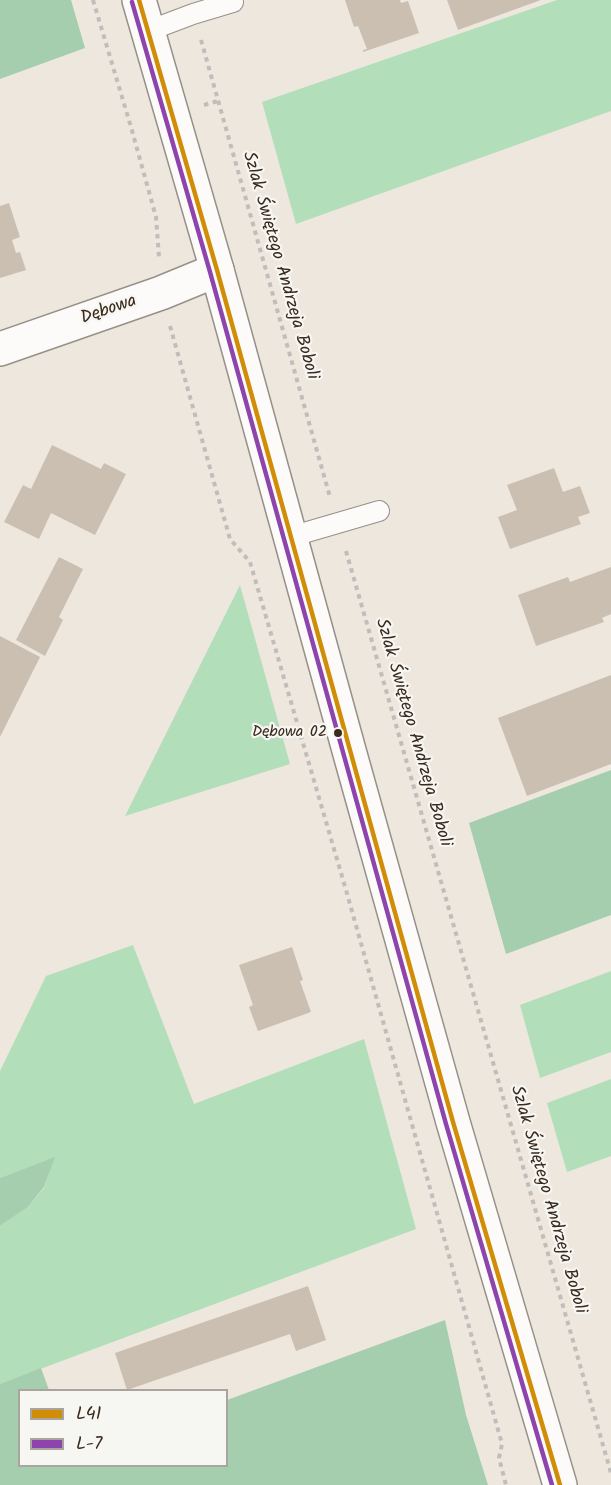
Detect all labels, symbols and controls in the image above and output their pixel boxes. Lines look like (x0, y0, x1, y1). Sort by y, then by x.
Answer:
street label: Szlak Świętego Andrzeja Boboli (236, 149, 322, 383)
street label: Dębowa (78, 291, 140, 331)
street label: Szlak Świętego Andrzeja Boboli (369, 616, 455, 850)
place label: Dębowa 02 (252, 723, 327, 743)
marker: Dębowa 02 (332, 727, 344, 739)
street label: Szlak Świętego Andrzeja Boboli (504, 1083, 590, 1317)
legend (18, 1389, 228, 1467)
text: L41 (76, 1400, 101, 1429)
text: L-7 (76, 1430, 102, 1459)

